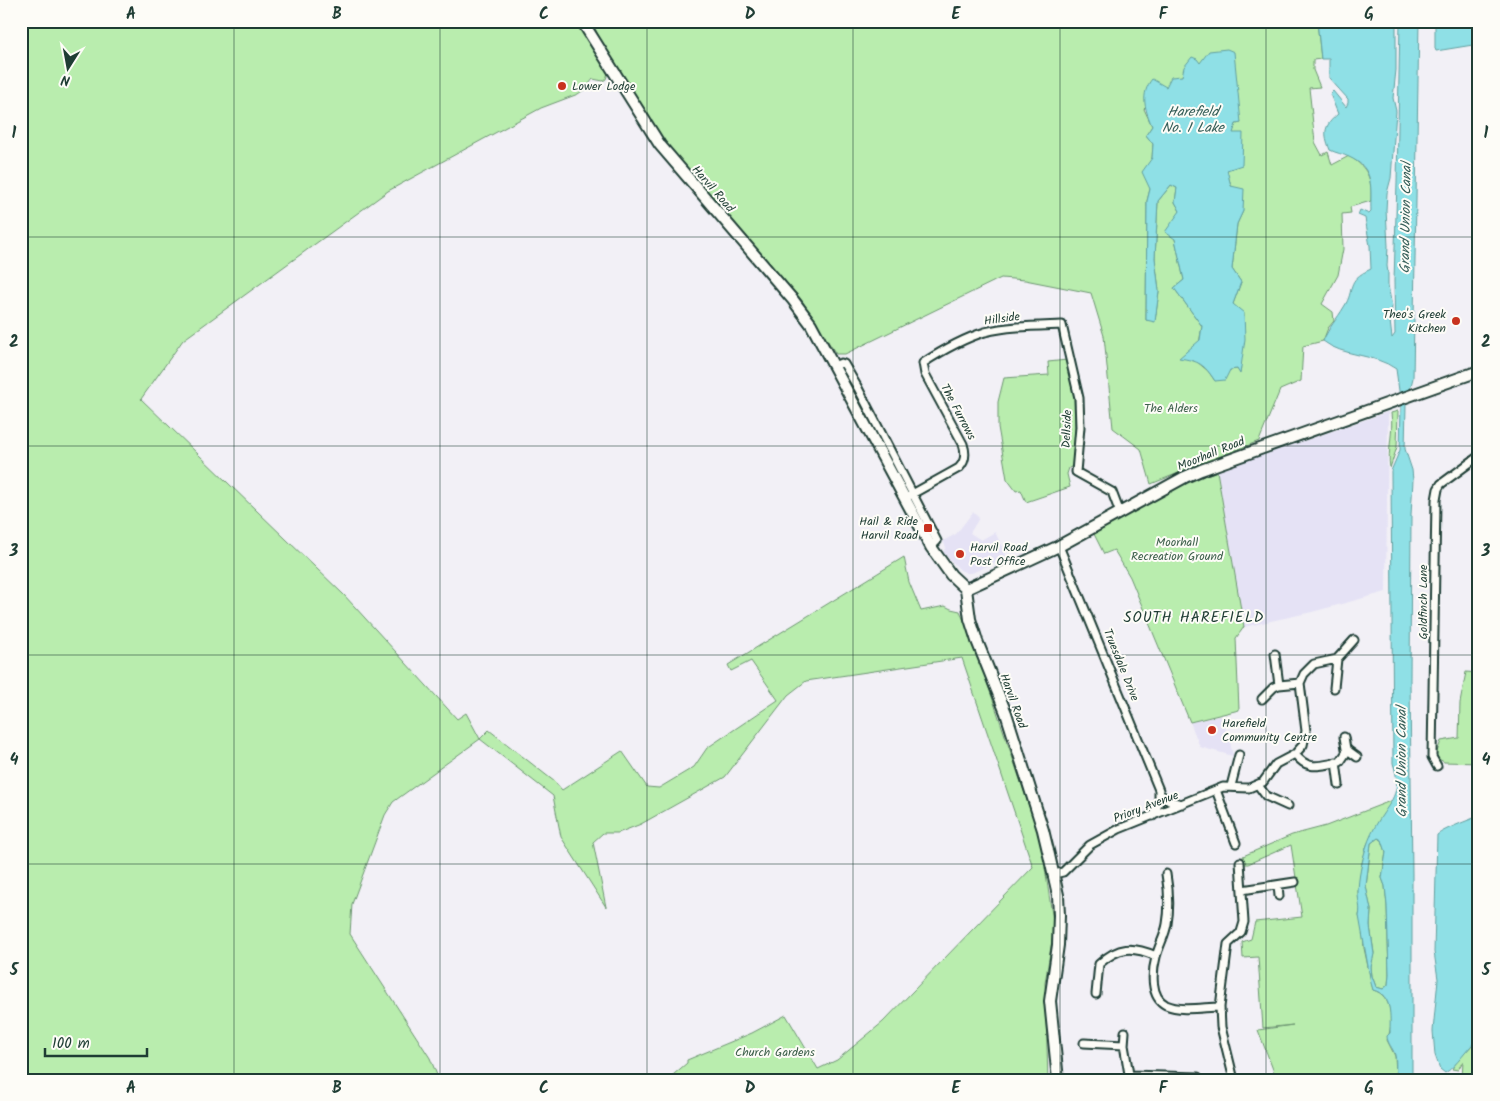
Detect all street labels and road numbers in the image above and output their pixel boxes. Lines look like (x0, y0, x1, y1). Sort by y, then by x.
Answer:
street label: Harvil Road (687, 161, 740, 218)
street label: Hillside (983, 307, 1022, 331)
street label: The Furrows (935, 380, 981, 444)
street label: Dellside (1057, 409, 1077, 449)
street label: Moorhall Road (1174, 431, 1248, 476)
street label: Goldfinch Lane (1414, 564, 1433, 640)
street label: Truesdale Drive (1098, 626, 1144, 705)
street label: Harvil Road (994, 671, 1032, 732)
street label: Priory Avenue (1111, 786, 1182, 828)

